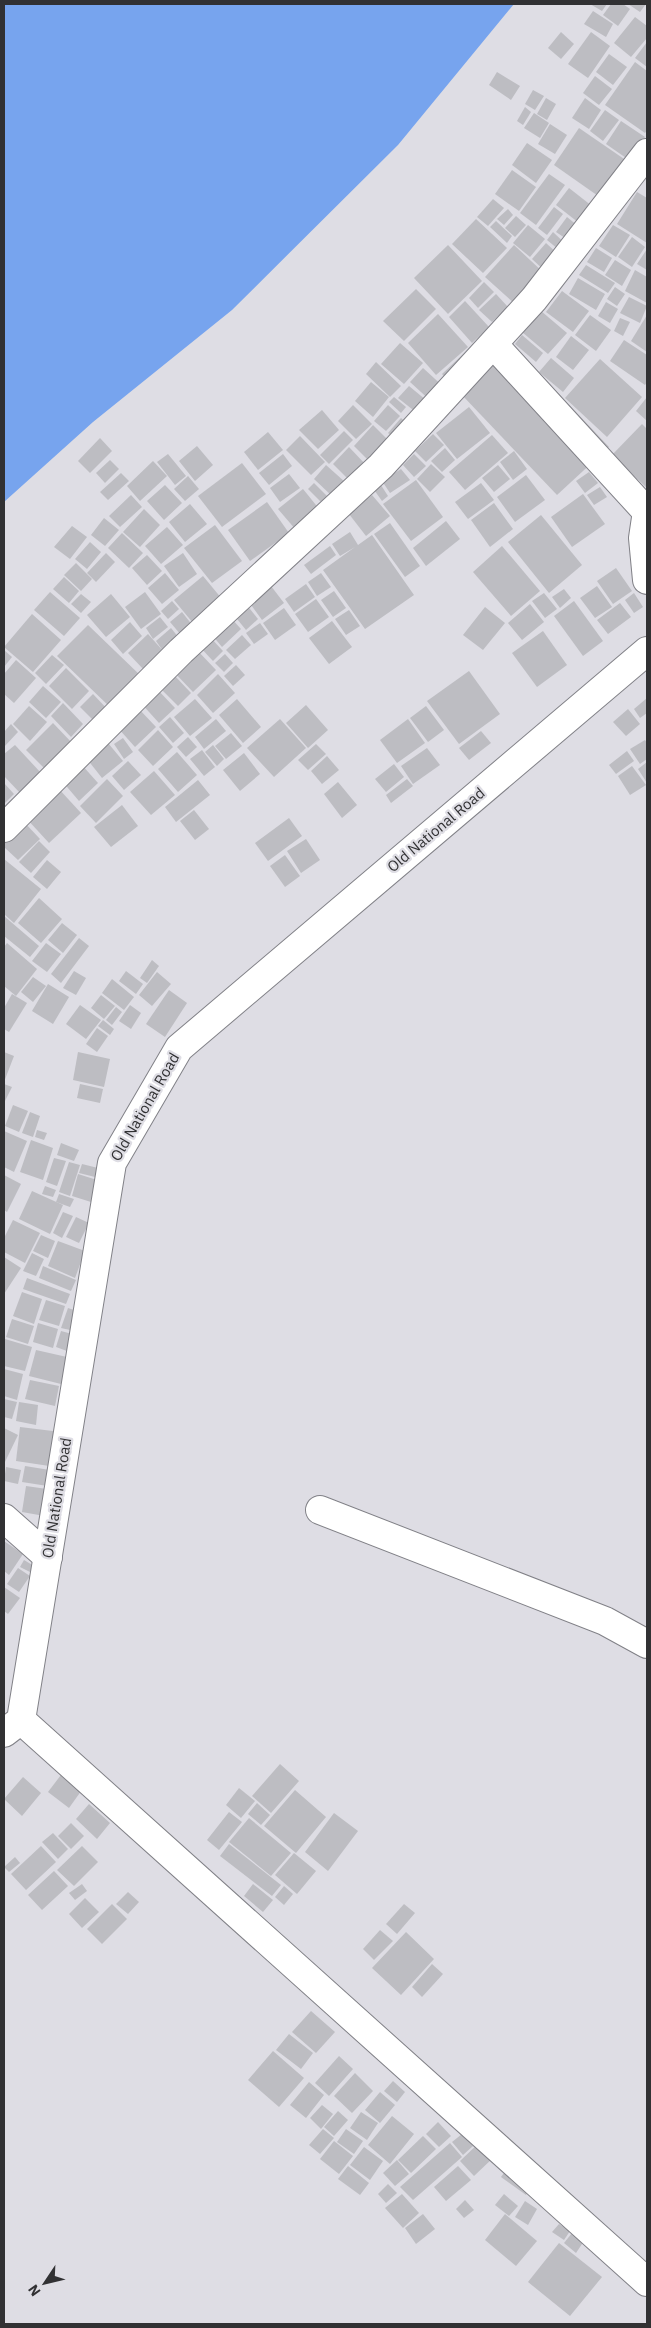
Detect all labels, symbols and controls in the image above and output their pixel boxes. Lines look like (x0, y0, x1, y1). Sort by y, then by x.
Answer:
street label: Old National Road (383, 783, 488, 876)
street label: Old National Road (106, 1049, 183, 1164)
street label: Old National Road (38, 1436, 75, 1559)
north arrow (20, 2258, 70, 2308)
text: N (24, 2281, 45, 2300)

